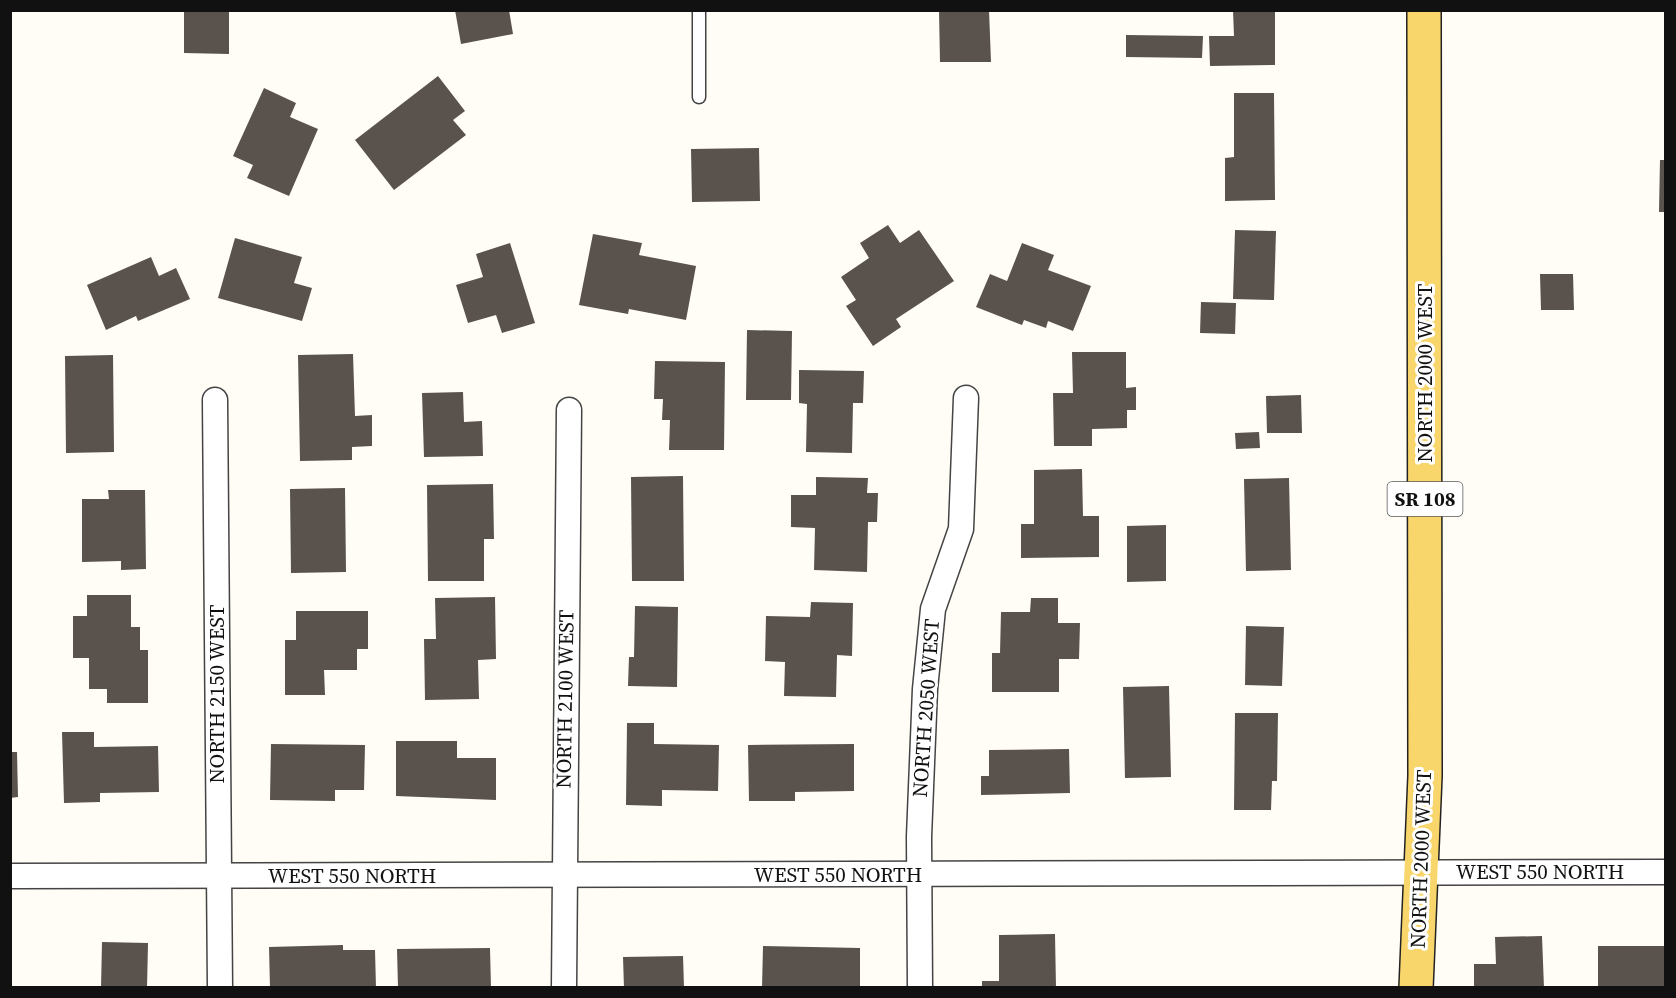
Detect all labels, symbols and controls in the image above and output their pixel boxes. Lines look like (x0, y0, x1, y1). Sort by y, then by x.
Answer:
street label: NORTH 2000 WEST (1410, 283, 1439, 462)
road number: SR 108 (1388, 482, 1462, 516)
street label: NORTH 2150 WEST (202, 604, 231, 783)
street label: NORTH 2100 WEST (548, 609, 581, 789)
street label: NORTH 2050 WEST (905, 617, 946, 798)
street label: NORTH 2000 WEST (1403, 769, 1438, 949)
street label: WEST 550 NORTH (1456, 857, 1624, 886)
street label: WEST 550 NORTH (754, 860, 922, 889)
street label: WEST 550 NORTH (268, 861, 436, 890)

